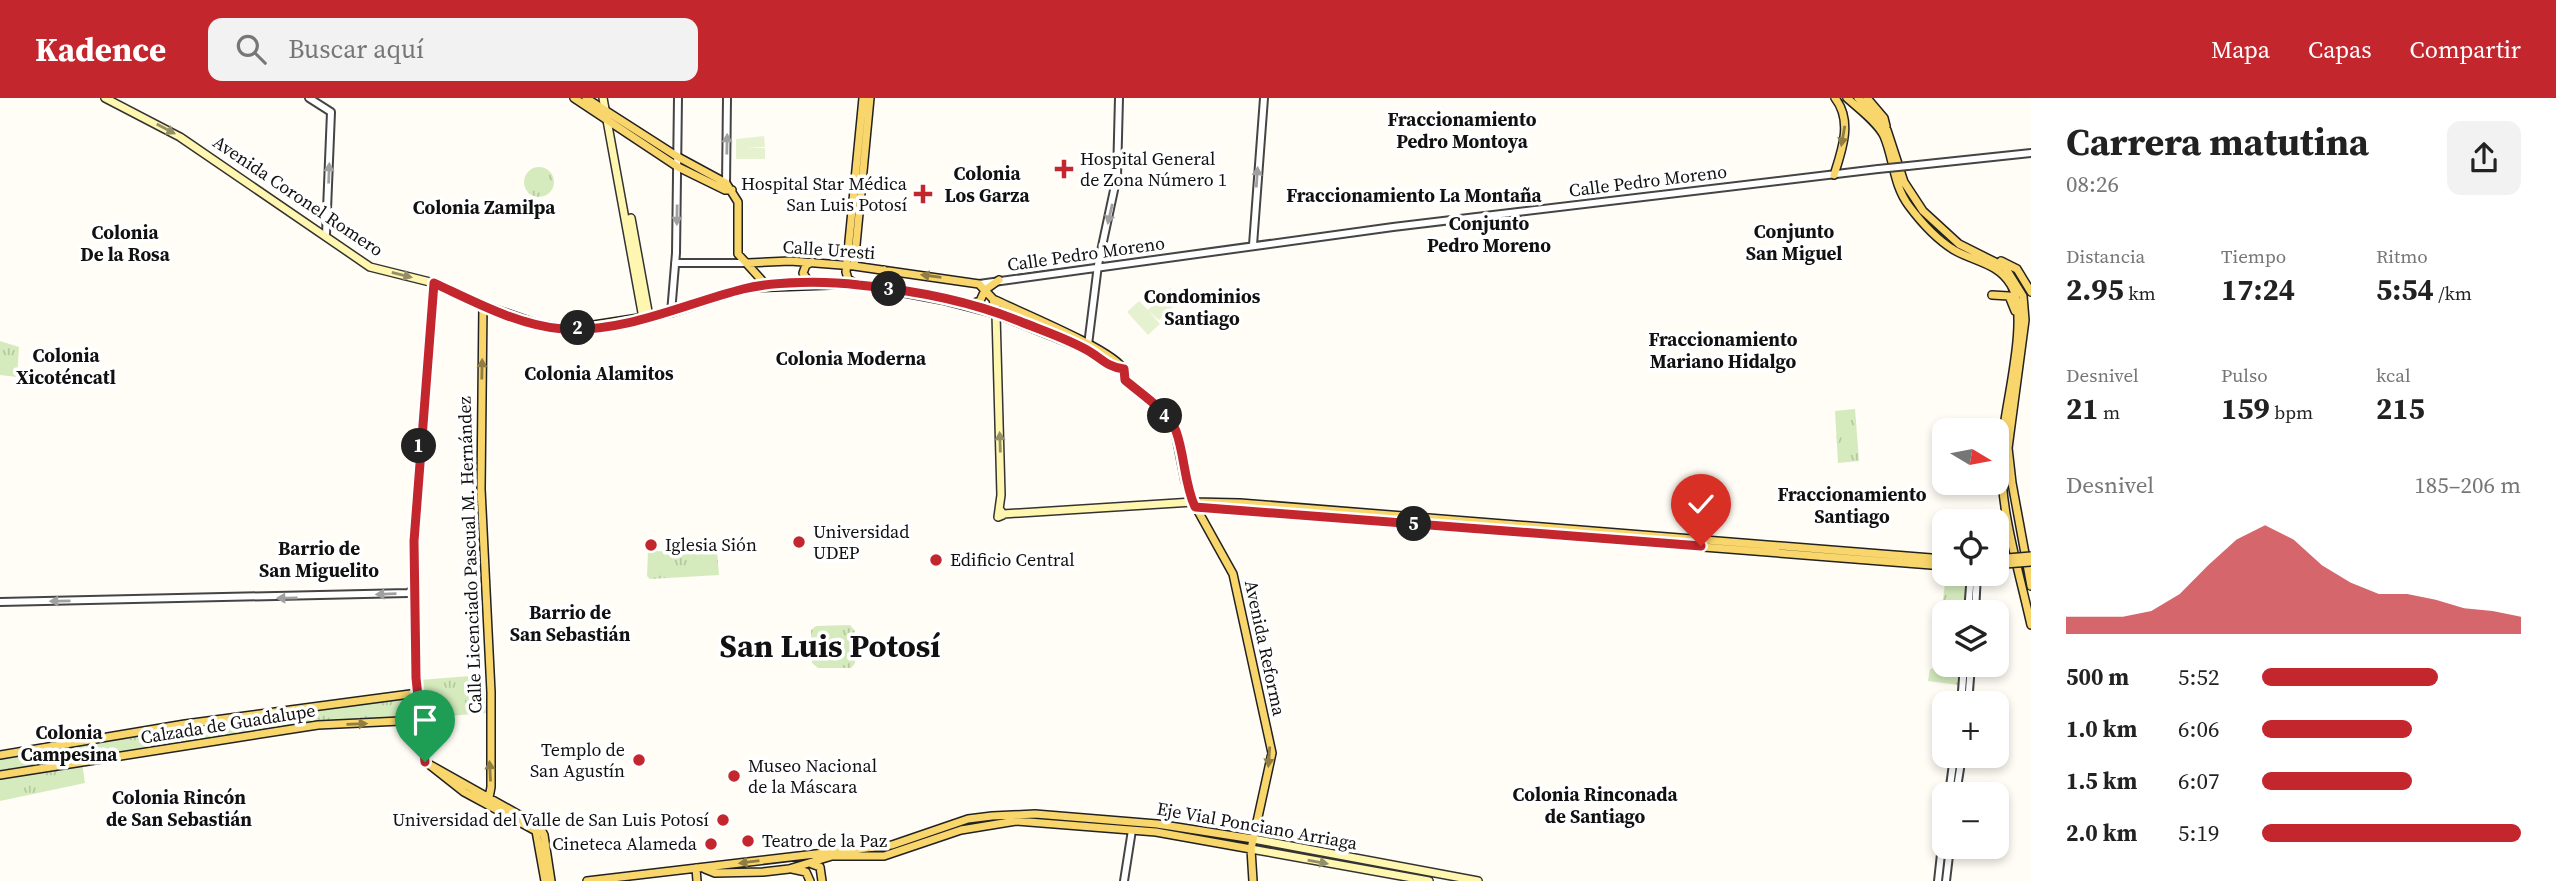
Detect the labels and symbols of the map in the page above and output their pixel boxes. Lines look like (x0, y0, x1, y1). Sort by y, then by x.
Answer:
district label: Fraccionamiento Pedro Montoya (1388, 106, 1537, 154)
one-way arrow (156, 124, 176, 135)
one-way arrow (1837, 125, 1848, 147)
street label: Avenida Coronel Romero (208, 129, 389, 262)
one-way arrow (721, 133, 732, 155)
place label: Hospital General de Zona Número 1 (1080, 146, 1227, 192)
street label: Calle Pedro Moreno (1568, 158, 1728, 203)
marker: Hospital General de Zona Número 1 (1054, 159, 1074, 179)
district label: Colonia Los Garza (945, 160, 1030, 208)
one-way arrow (323, 162, 334, 184)
one-way arrow (1252, 166, 1263, 188)
place label: Hospital Star Médica San Luis Potosí (741, 171, 908, 217)
district label: Fraccionamiento La Montaña (1286, 182, 1543, 208)
marker: Hospital Star Médica San Luis Potosí (913, 184, 933, 204)
district label: Colonia Zamilpa (413, 194, 556, 220)
one-way arrow (671, 204, 683, 226)
one-way arrow (1104, 204, 1115, 226)
district label: Conjunto Pedro Moreno (1427, 210, 1551, 258)
district label: Conjunto San Miguel (1746, 218, 1842, 266)
district label: Colonia De la Rosa (80, 219, 171, 267)
street label: Calle Pedro Moreno (1006, 230, 1166, 277)
street label: Calle Uresti (782, 234, 876, 265)
one-way arrow (391, 270, 413, 281)
one-way arrow (920, 271, 942, 282)
pin: 3 (872, 272, 906, 306)
district label: Condominios Santiago (1144, 283, 1261, 331)
pin: 2 (560, 310, 596, 345)
district label: Fraccionamiento Mariano Hidalgo (1649, 326, 1798, 374)
district label: Colonia Xicoténcatl (16, 342, 116, 390)
district label: Colonia Moderna (776, 345, 927, 371)
one-way arrow (476, 358, 488, 380)
district label: Colonia Alamitos (524, 360, 674, 386)
street label: Calle Licenciado Pascual M. Hernández (451, 396, 488, 714)
pin: 4 (1148, 398, 1182, 434)
north arrow (1932, 418, 2009, 495)
pin: 1 (402, 428, 436, 464)
one-way arrow (994, 431, 1005, 453)
pin (1671, 474, 1731, 546)
district label: Fraccionamiento Santiago (1778, 481, 1927, 529)
pin: 5 (1396, 506, 1432, 542)
place label: Universidad UDEP (813, 519, 909, 565)
place label: Iglesia Sión (665, 532, 757, 557)
marker: Universidad UDEP (791, 534, 807, 550)
district label: Barrio de San Miguelito (259, 535, 379, 583)
marker: Iglesia Sión (643, 537, 659, 553)
place label: Edificio Central (950, 547, 1075, 572)
marker: Edificio Central (928, 552, 944, 568)
street label: Avenida Reforma (1239, 578, 1292, 719)
one-way arrow (375, 589, 397, 600)
one-way arrow (276, 592, 298, 604)
one-way arrow (48, 595, 70, 607)
district label: Barrio de San Sebastián (510, 599, 631, 647)
district label: San Luis Potosí (720, 624, 940, 668)
pin (395, 690, 455, 762)
street label: Calzada de Guadalupe (139, 697, 317, 750)
district label: Colonia Campesina (21, 719, 118, 767)
one-way arrow (346, 719, 368, 730)
place label: Templo de San Agustín (530, 737, 625, 783)
one-way arrow (1264, 747, 1275, 769)
marker: Templo de San Agustín (631, 752, 647, 768)
place label: Museo Nacional de la Máscara (748, 753, 877, 799)
one-way arrow (485, 760, 496, 782)
marker: Museo Nacional de la Máscara (726, 768, 742, 784)
district label: Colonia Rinconada de Santiago (1512, 781, 1678, 829)
district label: Colonia Rincón de San Sebastián (106, 784, 252, 832)
street label: Eje Vial Ponciano Arriaga (1155, 796, 1360, 856)
place label: Universidad del Valle de San Luis Potosí (392, 807, 709, 832)
marker: Universidad del Valle de San Luis Potosí (715, 812, 731, 828)
place label: Teatro de la Paz (762, 828, 887, 853)
place label: Cineteca Alameda (552, 831, 698, 856)
marker: Teatro de la Paz (740, 833, 756, 849)
marker: Cineteca Alameda (703, 836, 719, 852)
one-way arrow (738, 856, 760, 867)
one-way arrow (1307, 857, 1329, 868)

